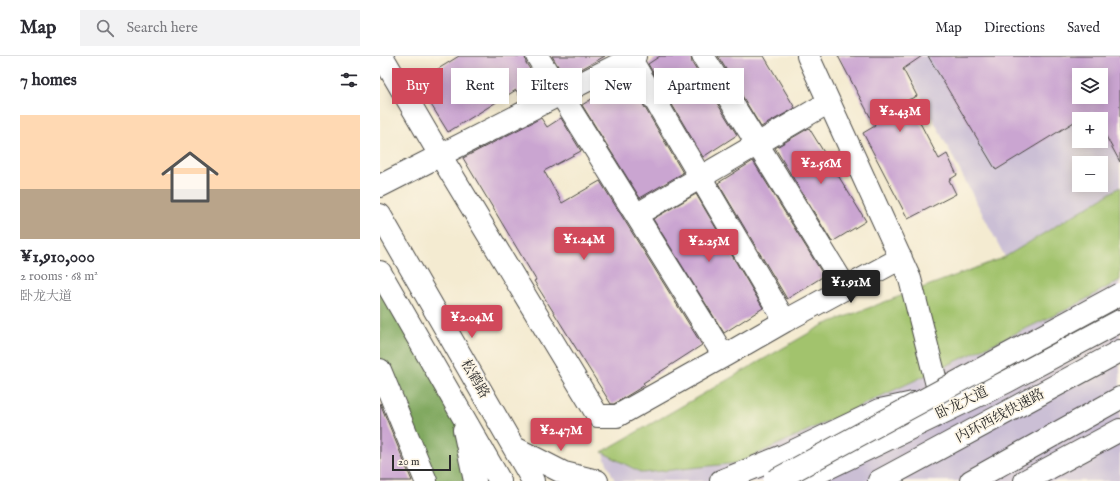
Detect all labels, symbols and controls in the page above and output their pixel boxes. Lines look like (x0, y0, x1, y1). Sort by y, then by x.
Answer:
search box (80, 10, 360, 46)
text: Map (20, 16, 56, 40)
icon: search (94, 17, 116, 39)
text: Search here (126, 18, 198, 37)
text: Map (935, 19, 962, 37)
text: Directions (984, 19, 1045, 37)
text: Saved (1067, 19, 1100, 37)
chip: Buy (392, 68, 443, 104)
chip: Rent (451, 68, 509, 104)
chip: Filters (517, 68, 582, 104)
chip: New (590, 68, 646, 104)
chip: Apartment (654, 68, 744, 104)
map controls (1072, 68, 1108, 192)
button: layers (1072, 68, 1108, 104)
icon: filters (338, 69, 360, 91)
text: 7 homes (20, 70, 77, 91)
pin: ¥2.43M (867, 99, 933, 133)
text: ¥2.43M (879, 103, 921, 120)
button: + (1072, 112, 1108, 148)
icon: home (154, 141, 226, 213)
pin: ¥2.56M (788, 151, 854, 185)
text: ¥2.56M (801, 155, 841, 172)
button: − (1072, 156, 1108, 192)
pin: ¥1.24M (551, 227, 617, 261)
pin: ¥2.25M (676, 229, 742, 263)
text: ¥1.24M (563, 231, 605, 248)
text: ¥2.25M (688, 233, 730, 250)
text: ¥1,910,000 (20, 247, 95, 268)
text: 2 rooms · 68 m² (20, 268, 98, 285)
pin: ¥1.91M (818, 270, 884, 304)
text: ¥1.91M (831, 274, 871, 291)
text: 卧龙大道 (20, 288, 72, 305)
pin: ¥2.04M (439, 305, 505, 339)
text: ¥2.04M (450, 309, 494, 326)
street label: 松鹤路 (457, 356, 493, 402)
street label: 卧龙大道 (933, 383, 991, 423)
street label: 内环西线快速路 (953, 385, 1047, 447)
pin: ¥2.47M (528, 418, 594, 452)
text: ¥2.47M (540, 422, 582, 439)
scale bar (392, 453, 451, 472)
text: 20 m (398, 455, 419, 469)

